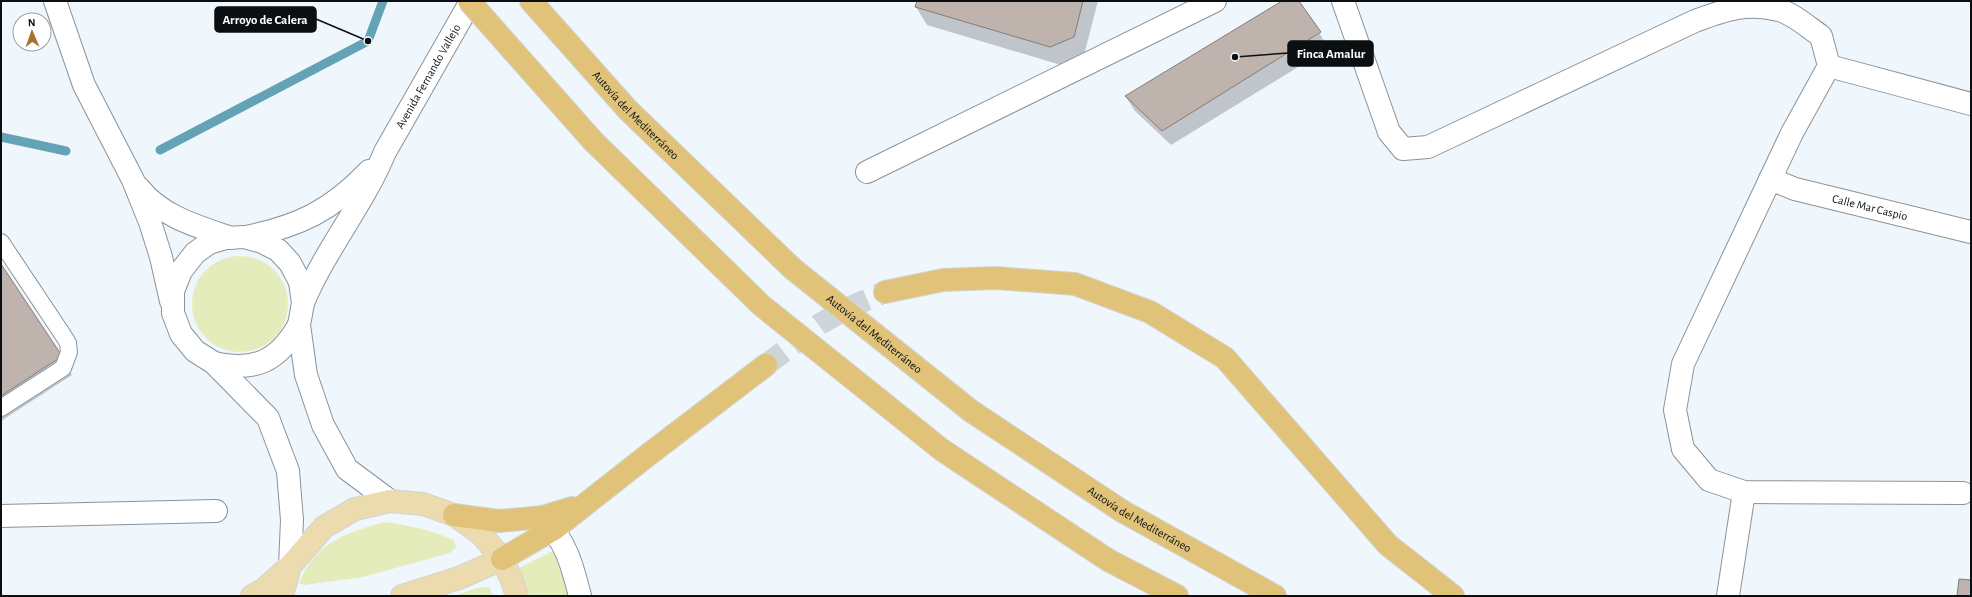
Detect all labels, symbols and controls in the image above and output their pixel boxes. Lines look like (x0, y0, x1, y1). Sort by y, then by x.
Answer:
callout: Arroyo de Calera (215, 7, 316, 32)
north arrow (12, 12, 52, 52)
text: Arroyo de Calera (222, 14, 308, 27)
text: N (28, 17, 36, 28)
street label: Avenida Fernando Vallejo (394, 22, 463, 131)
callout: Finca Amalur (1288, 41, 1373, 66)
text: Finca Amalur (1297, 48, 1366, 61)
street label: Autovía del Mediterráneo (590, 69, 681, 162)
street label: Calle Mar Caspio (1831, 192, 1909, 222)
street label: Autovía del Mediterráneo (824, 292, 924, 375)
street label: Autovía del Mediterráneo (1085, 484, 1193, 554)

